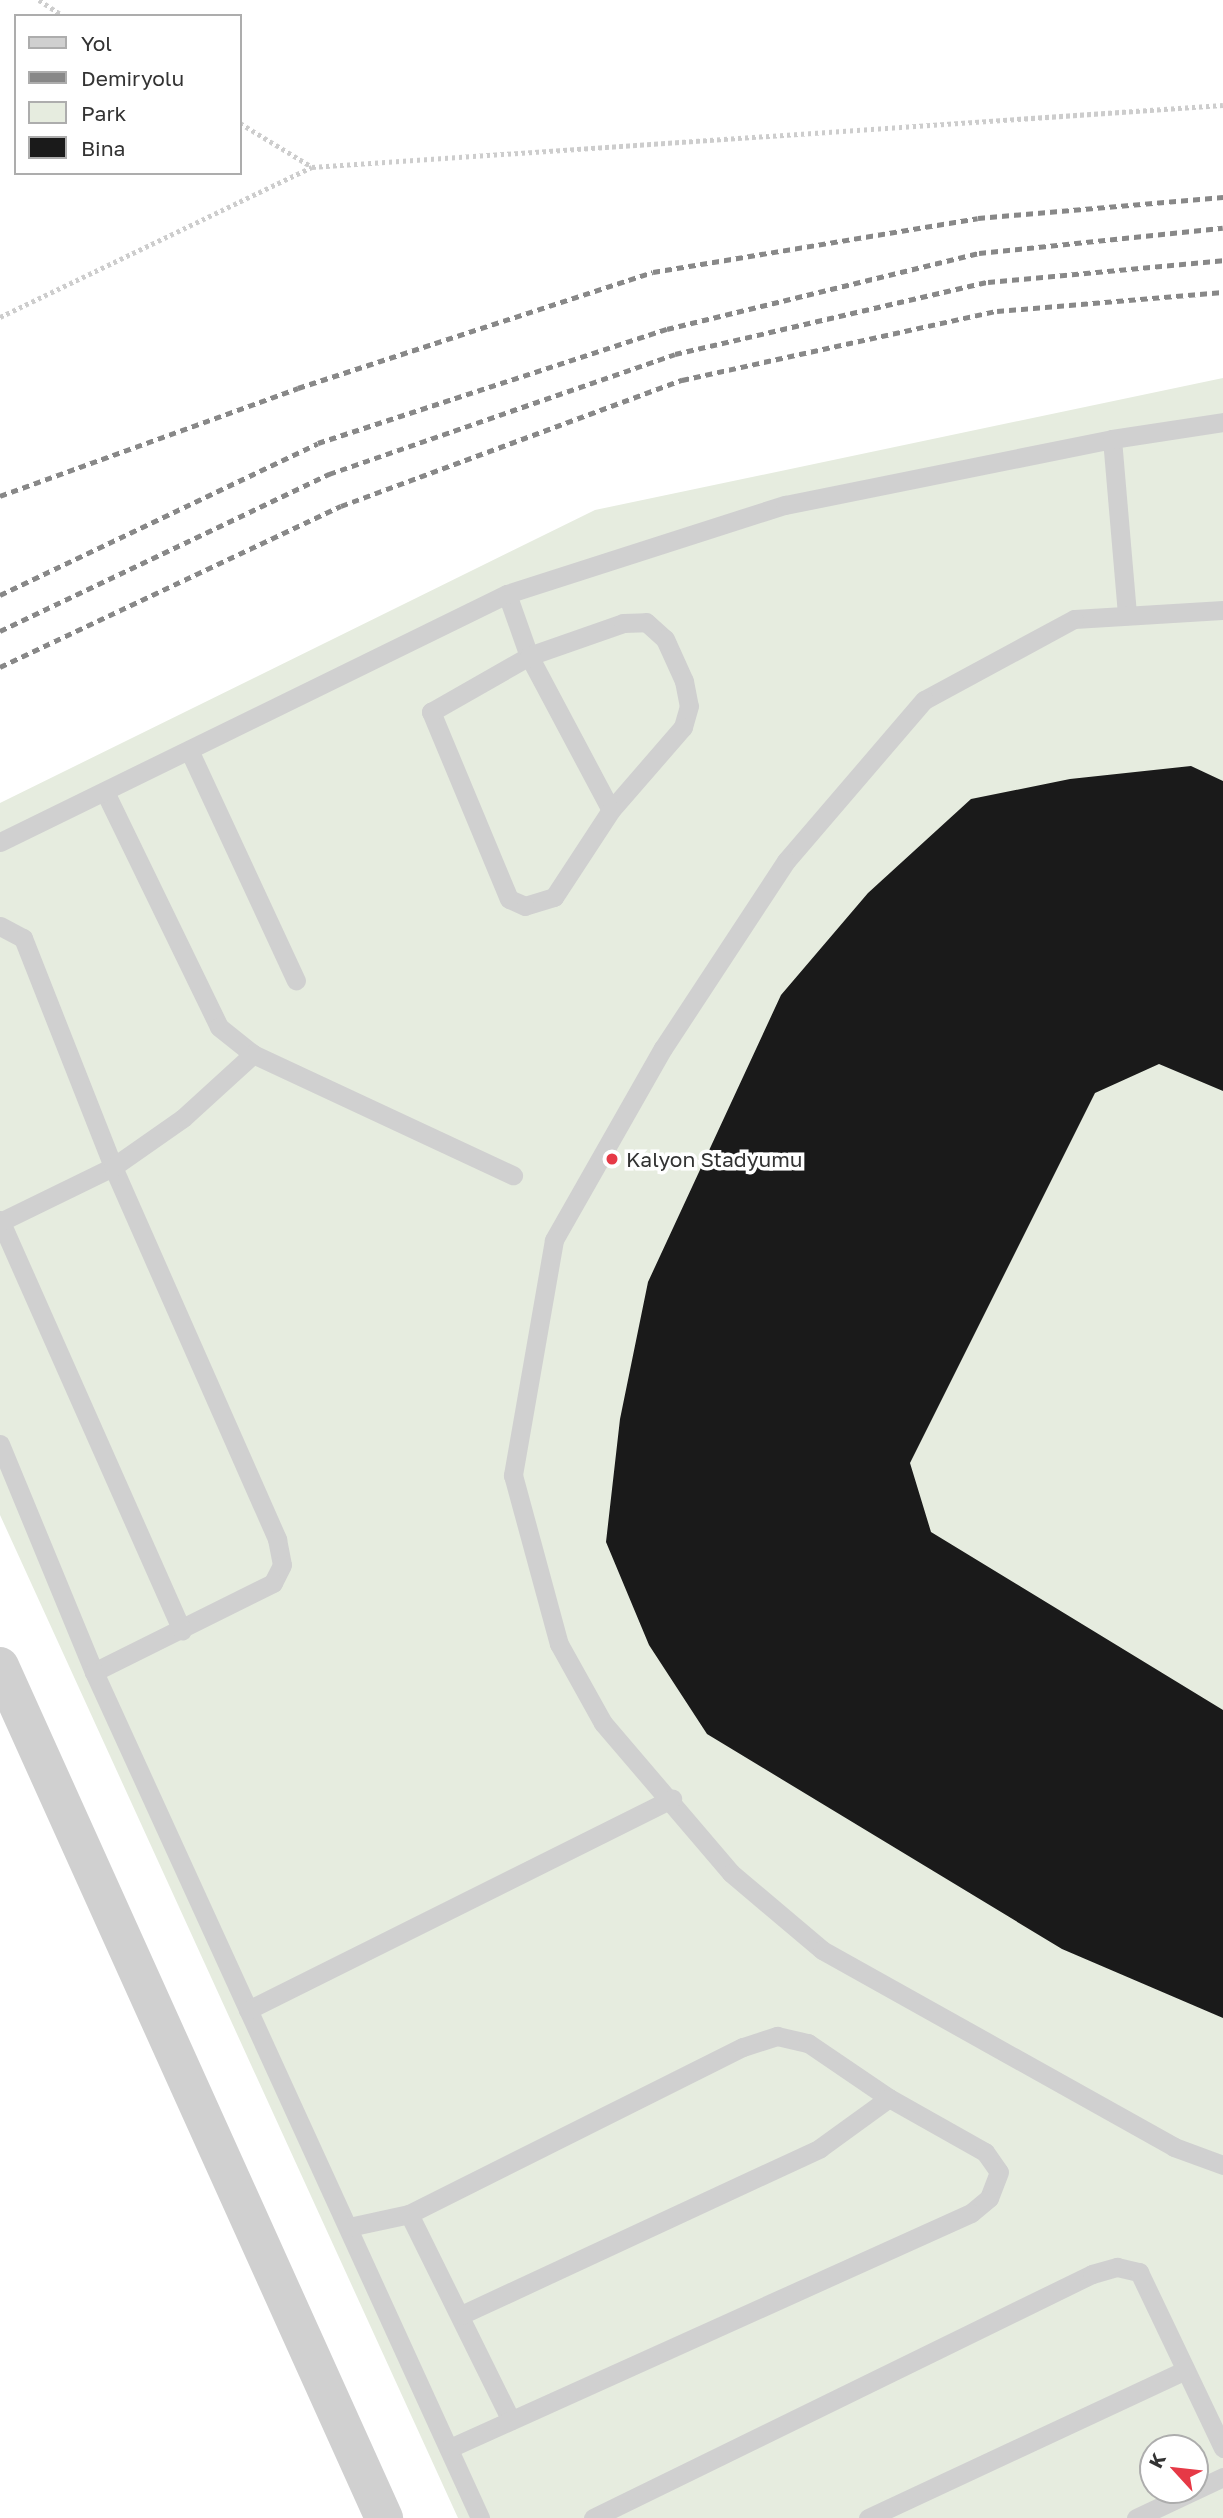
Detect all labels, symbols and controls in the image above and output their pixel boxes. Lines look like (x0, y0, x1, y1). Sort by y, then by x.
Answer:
legend (14, 14, 242, 175)
text: Yol (81, 30, 112, 56)
text: Demiryolu (81, 65, 184, 91)
text: Park (81, 100, 126, 126)
text: Bina (81, 135, 125, 161)
place label: Kalyon Stadyumu (626, 1146, 803, 1172)
marker: Kalyon Stadyumu (604, 1151, 620, 1167)
north arrow (1139, 2434, 1209, 2504)
text: K (1143, 2449, 1170, 2472)

